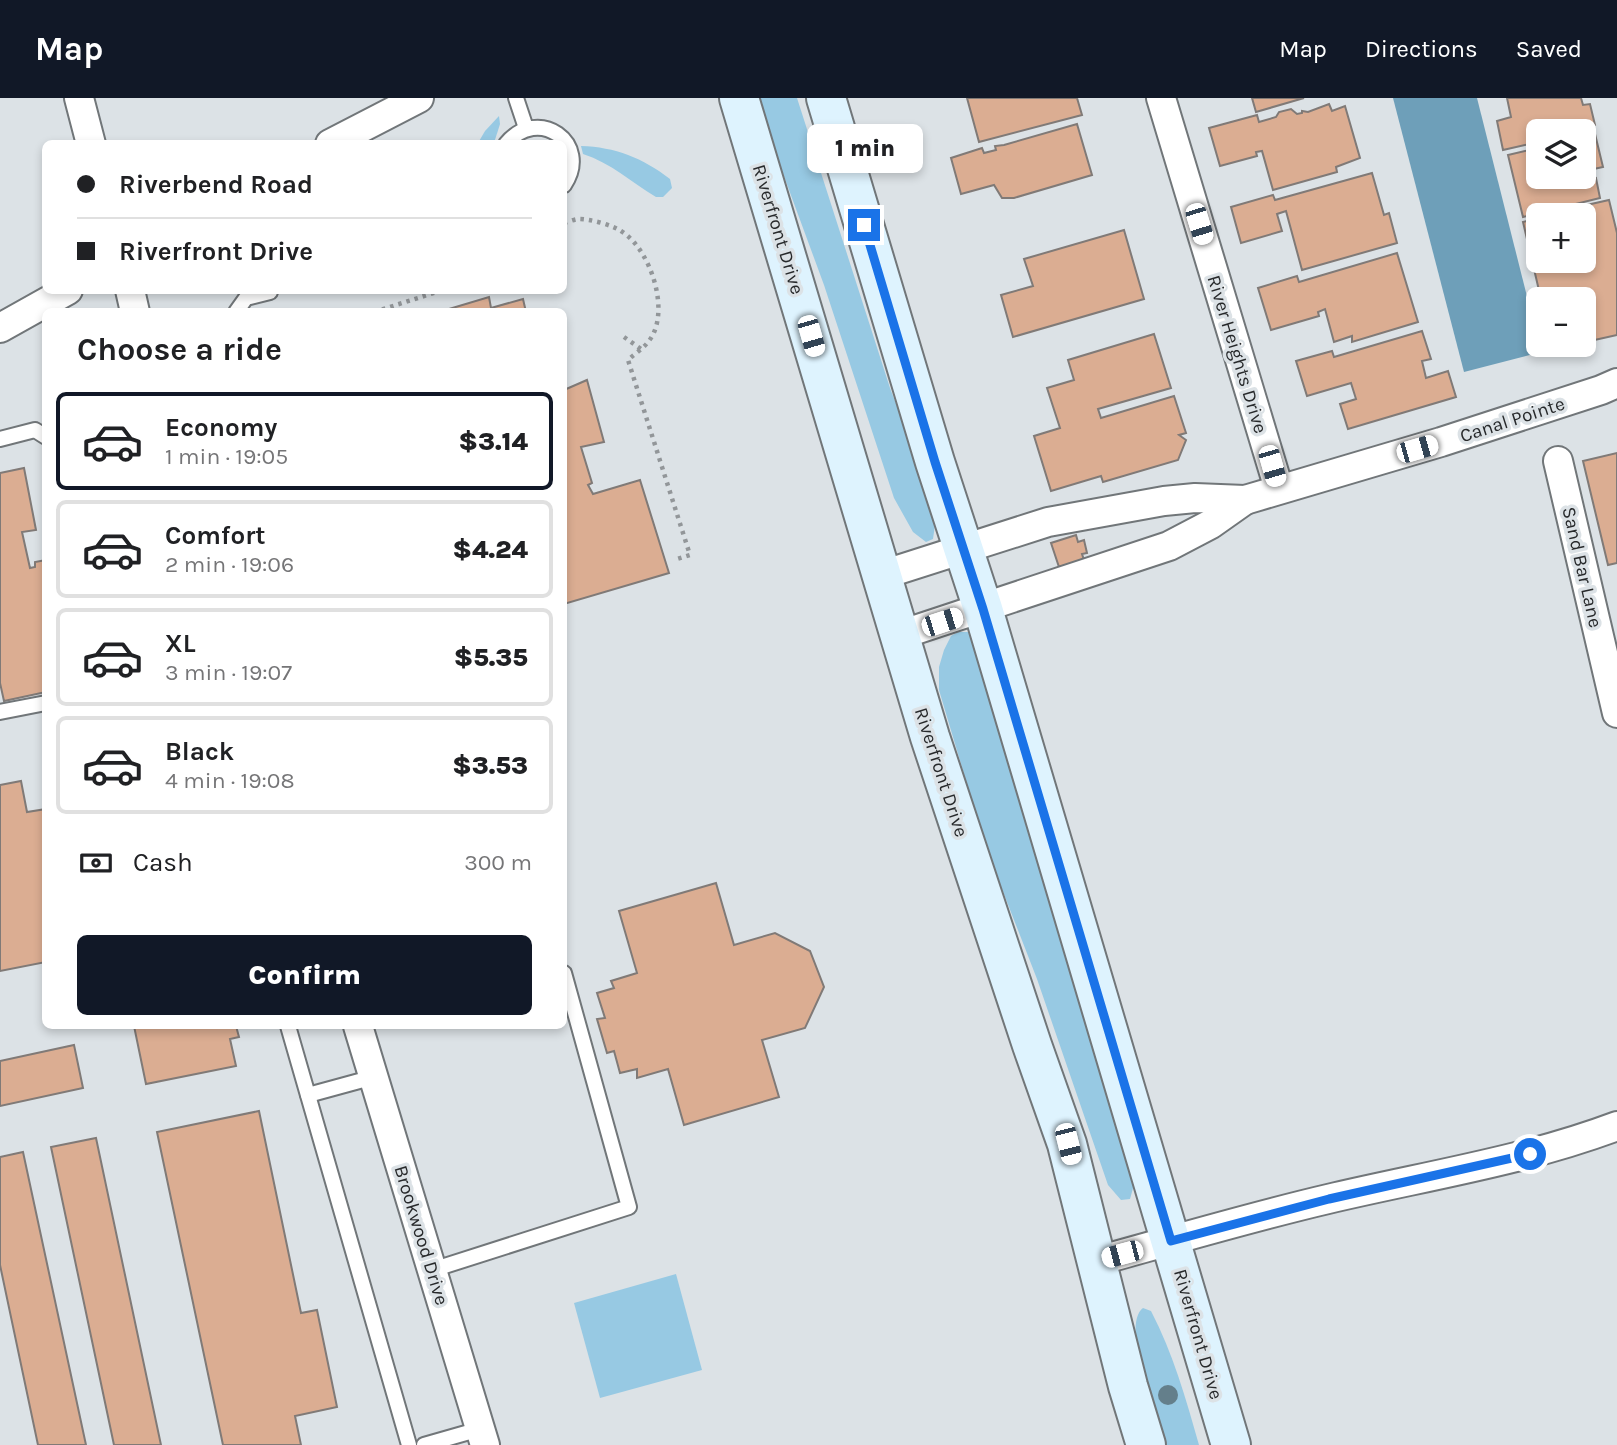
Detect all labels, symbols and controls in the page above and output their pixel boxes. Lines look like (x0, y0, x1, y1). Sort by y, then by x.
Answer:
text: Map (35, 30, 103, 68)
text: Map (1279, 35, 1327, 63)
text: Directions (1365, 35, 1478, 63)
text: Saved (1516, 35, 1582, 63)
map controls (1526, 119, 1596, 357)
button: layers (1526, 119, 1596, 189)
callout: 1 min (806, 123, 922, 172)
text: 1 min (835, 135, 895, 162)
street label: Riverfront Drive (748, 162, 808, 297)
text: Riverbend Road (119, 169, 313, 200)
car (1183, 201, 1216, 247)
button: + (1526, 203, 1596, 273)
route end (848, 209, 880, 241)
text: Riverfront Drive (119, 236, 313, 267)
street label: River Heights Drive (1203, 273, 1272, 436)
button: − (1526, 287, 1596, 357)
car (796, 313, 827, 359)
text: Choose a ride (77, 331, 282, 368)
street label: Canal Pointe (1457, 393, 1567, 447)
icon: car (81, 410, 144, 473)
text: Economy (165, 412, 277, 443)
text: $3.14 (458, 426, 528, 457)
car (1394, 433, 1441, 465)
text: 1 min · 19:05 (165, 443, 288, 470)
car (1257, 443, 1288, 489)
street label: Sand Bar Lane (1557, 505, 1607, 630)
icon: car (81, 518, 144, 581)
text: Comfort (165, 520, 266, 551)
text: $4.24 (453, 534, 528, 565)
text: 2 min · 19:06 (165, 551, 294, 578)
car (919, 606, 966, 638)
icon: car (81, 626, 144, 689)
text: XL (165, 628, 196, 659)
text: $5.35 (454, 642, 528, 673)
text: 3 min · 19:07 (165, 659, 292, 686)
street label: Riverfront Drive (910, 705, 972, 840)
icon: car (81, 734, 144, 797)
text: Black (165, 736, 234, 767)
text: $3.53 (452, 750, 528, 781)
text: 4 min · 19:08 (165, 767, 295, 794)
icon: cash (77, 844, 115, 882)
text: Cash (133, 847, 193, 878)
text: 300 m (464, 849, 532, 876)
button: Confirm (77, 935, 532, 1015)
car (1053, 1121, 1084, 1167)
route start (1514, 1138, 1546, 1170)
street label: Brookwood Drive (389, 1163, 453, 1308)
car (1099, 1238, 1146, 1270)
street label: Riverfront Drive (1169, 1266, 1227, 1402)

